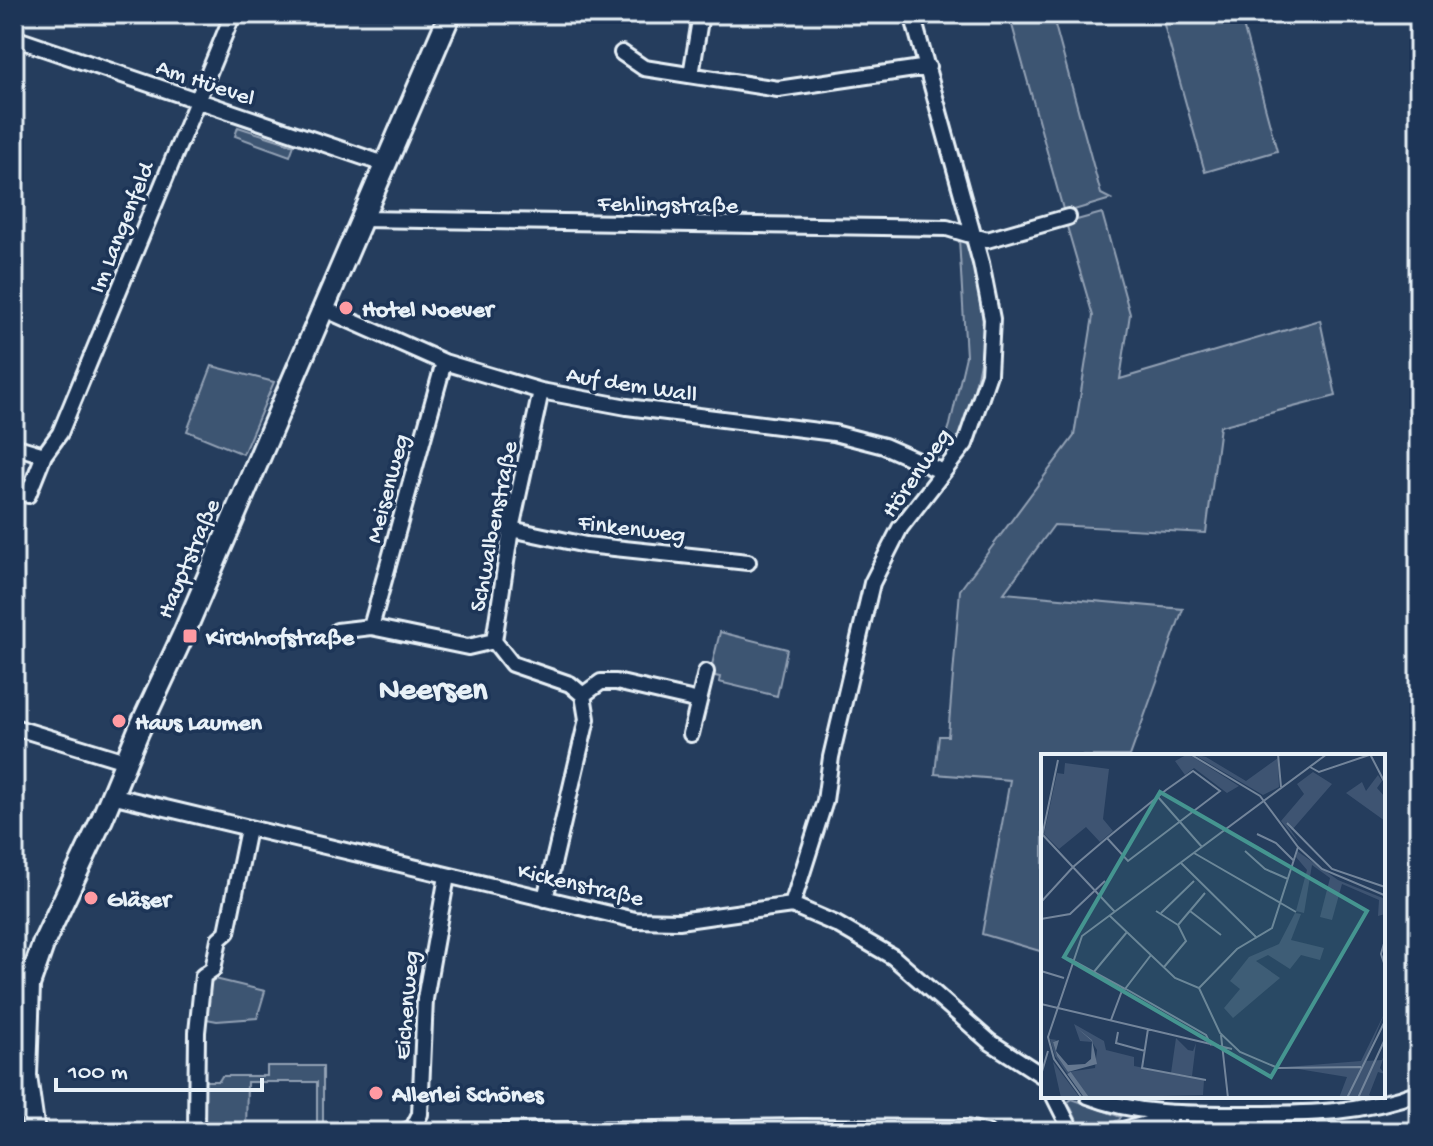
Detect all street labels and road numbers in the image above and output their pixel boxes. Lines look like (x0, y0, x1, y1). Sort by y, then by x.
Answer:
street label: Am Hüevel (152, 54, 258, 115)
street label: Im Langenfeld (84, 157, 163, 298)
street label: Fehlingstraße (596, 191, 739, 222)
street label: Auf dem Wall (564, 362, 699, 411)
street label: Hörenweg (876, 423, 959, 525)
street label: Meisenweg (361, 431, 418, 547)
street label: Schwalbenstraße (465, 438, 526, 614)
street label: Hauptstraße (152, 495, 229, 624)
street label: Finkenweg (575, 509, 687, 551)
street label: Kickenstraße (514, 858, 647, 915)
street label: Eichenweg (389, 949, 428, 1061)

